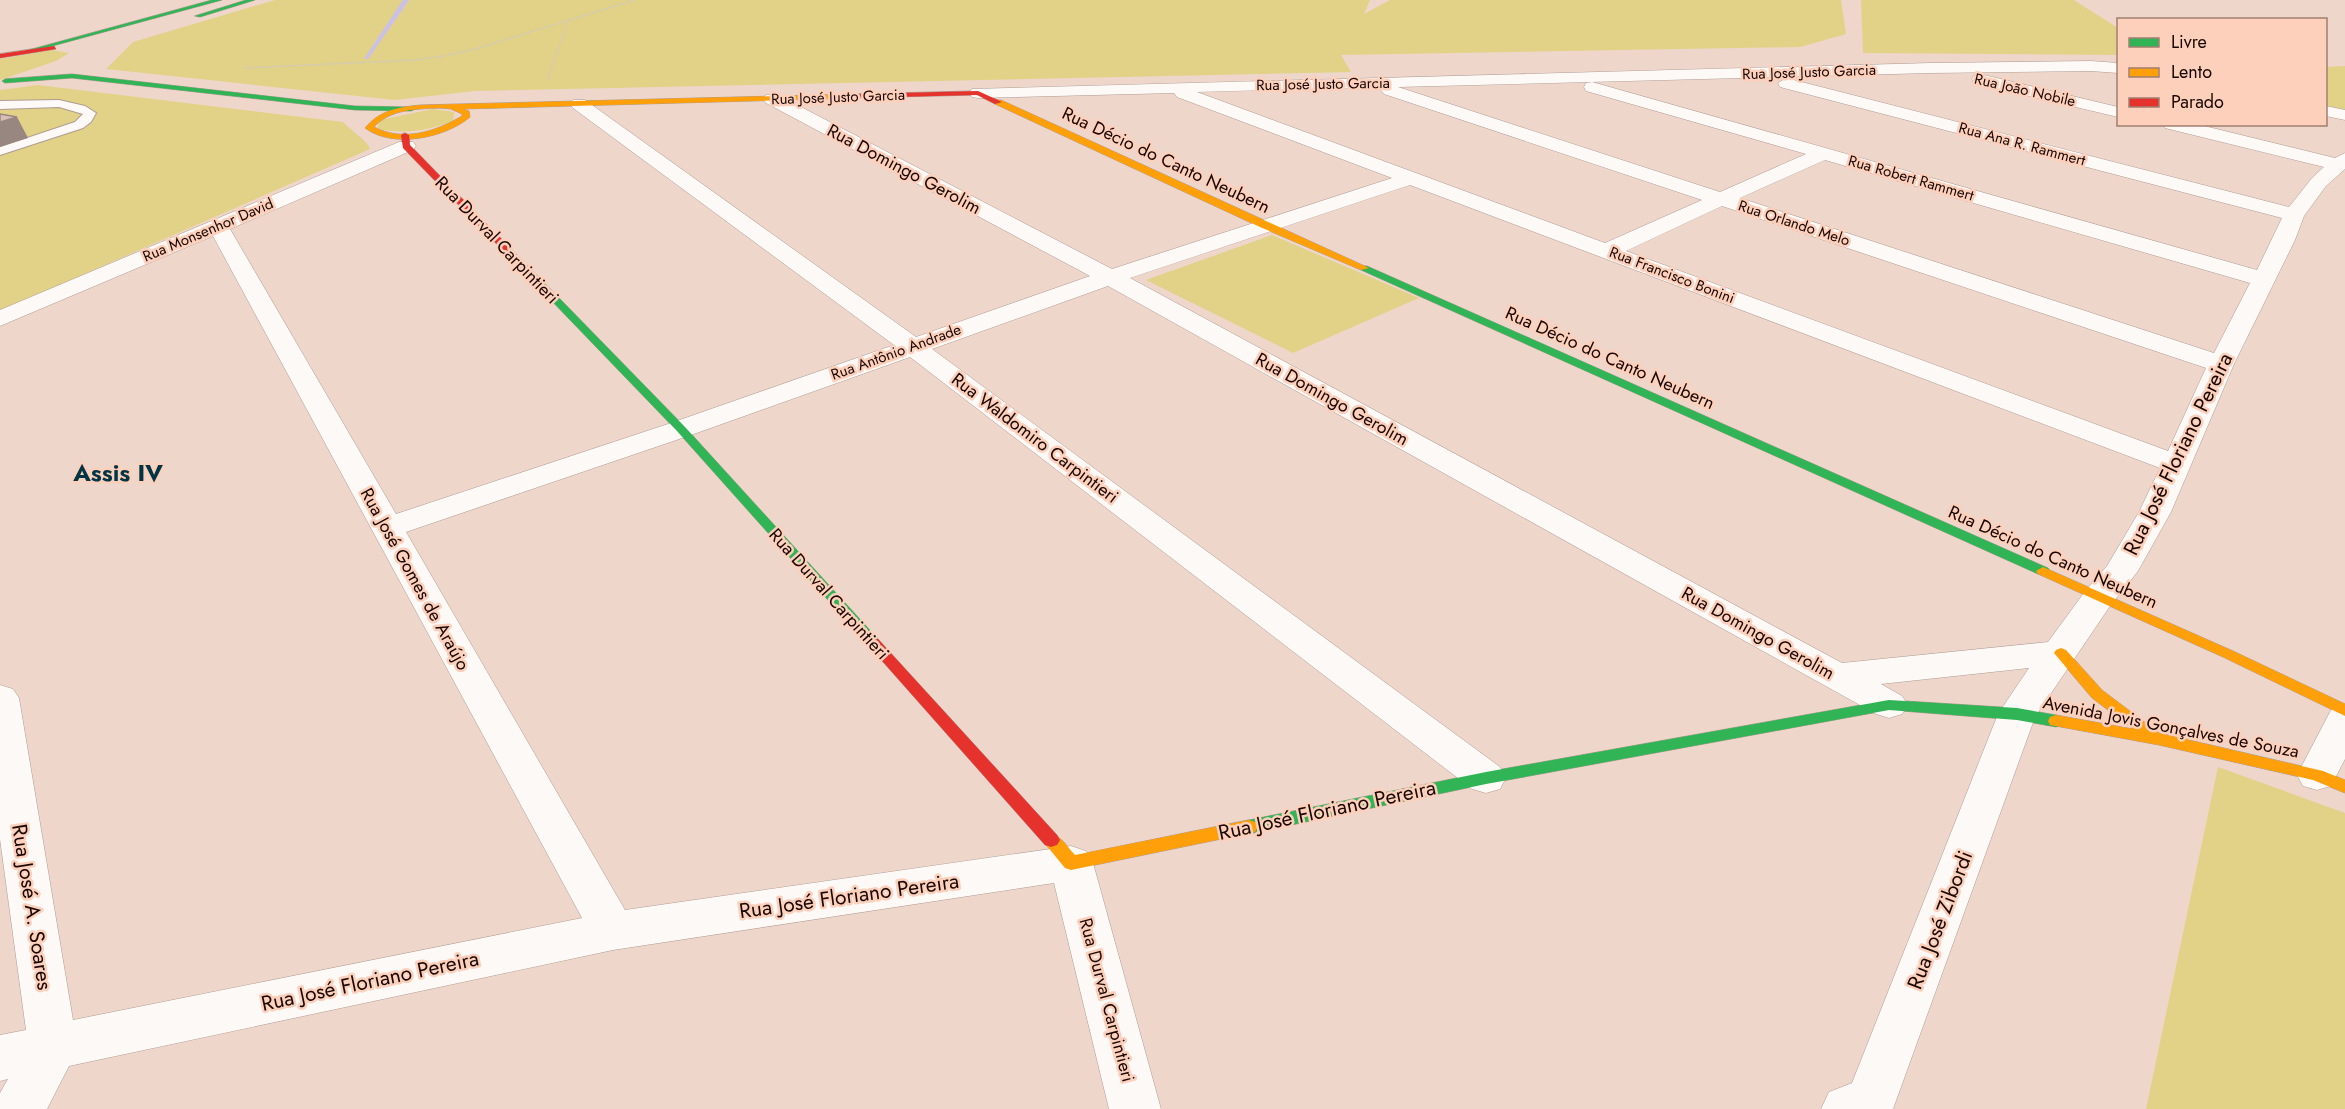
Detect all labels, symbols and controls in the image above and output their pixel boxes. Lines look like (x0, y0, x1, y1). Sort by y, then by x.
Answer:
legend (2117, 18, 2327, 126)
text: Livre (2171, 29, 2207, 55)
street label: Rua José Justo Garcia (1742, 59, 1876, 85)
text: Lento (2171, 59, 2212, 85)
street label: Rua João Nobile (1972, 68, 2078, 112)
street label: Rua José Justo Garcia (1256, 72, 1390, 96)
street label: Rua José Justo Garcia (771, 84, 905, 110)
text: Parado (2171, 89, 2224, 115)
street label: Rua Décio do Canto Neubern (1058, 100, 1274, 220)
street label: Rua Domingo Gerolim (822, 117, 986, 221)
street label: Rua Ana R. Rammert (1956, 117, 2088, 172)
street label: Rua Robert Rammert (1846, 150, 1977, 207)
street label: Rua Durval Carpintieri (429, 170, 565, 310)
street label: Rua Monsenhor David (139, 193, 277, 267)
street label: Rua Orlando Melo (1735, 195, 1853, 251)
street label: Rua Francisco Bonini (1606, 241, 1738, 309)
street label: Rua Décio do Canto Neubern (1501, 300, 1719, 416)
street label: Rua Antônio Andrade (828, 318, 964, 386)
street label: Rua Domingo Gerolim (1251, 346, 1413, 452)
street label: Rua José Floriano Pereira (2116, 348, 2240, 560)
street label: Rua Waldomiro Carpintieri (946, 367, 1124, 509)
district label: Assis IV (72, 455, 163, 490)
street label: Rua José Gomes de Araújo (354, 483, 476, 675)
street label: Rua Décio do Canto Neubern (1944, 499, 2162, 615)
street label: Rua Durval Carpintieri (763, 523, 895, 665)
street label: Rua Domingo Gerolim (1677, 580, 1839, 686)
street label: Avenida Jovis Gonçalves de Souza (2041, 689, 2301, 765)
street label: Rua José Floriano Pereira (1215, 772, 1439, 848)
street label: Rua José A. Soares (4, 822, 60, 992)
street label: Rua José Zibordi (1900, 846, 1980, 994)
street label: Rua José Floriano Pereira (737, 866, 961, 926)
street label: Rua Durval Carpintieri (1073, 915, 1141, 1085)
street label: Rua José Floriano Pereira (258, 943, 482, 1019)

